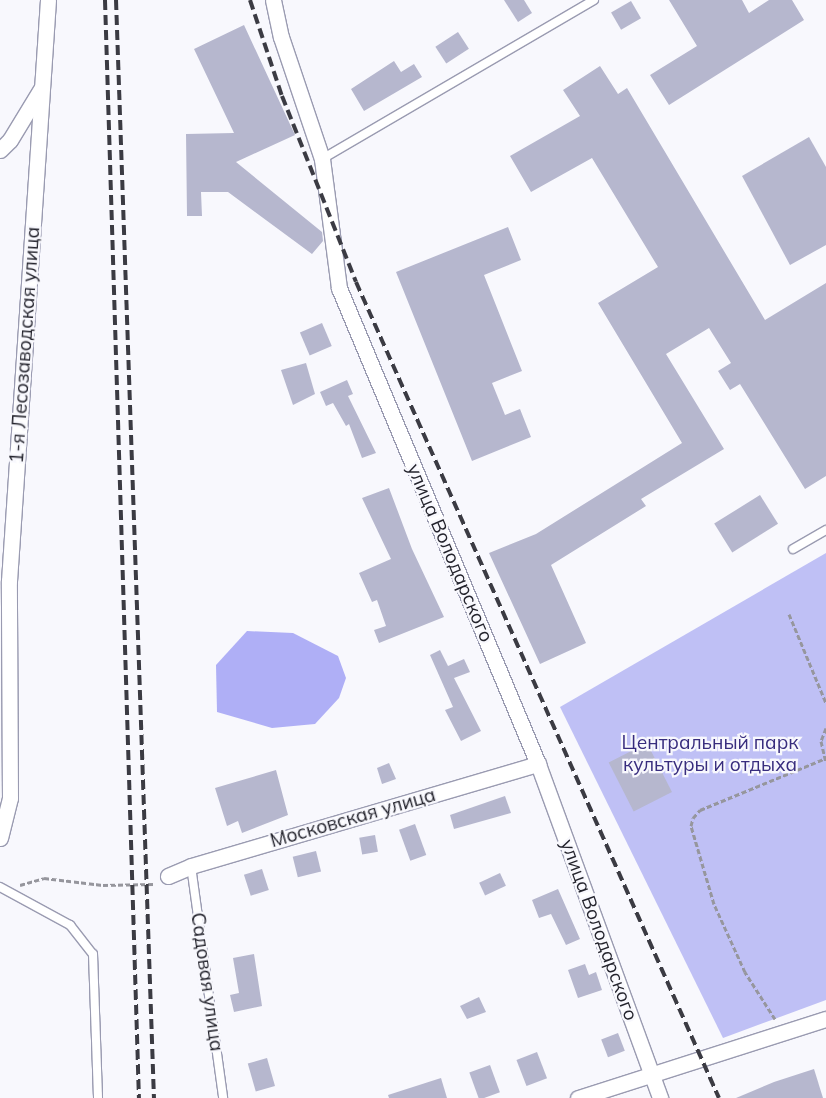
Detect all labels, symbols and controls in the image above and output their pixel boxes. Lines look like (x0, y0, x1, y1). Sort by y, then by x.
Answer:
street label: 1-я Лесозаводская улица (5, 226, 45, 464)
street label: улица Володарского (402, 460, 498, 646)
park label: Центральный парк культуры и отдыха (621, 732, 799, 776)
street label: Московская улица (268, 783, 438, 853)
street label: улица Володарского (556, 836, 642, 1024)
street label: Садовая улица (186, 911, 228, 1053)

